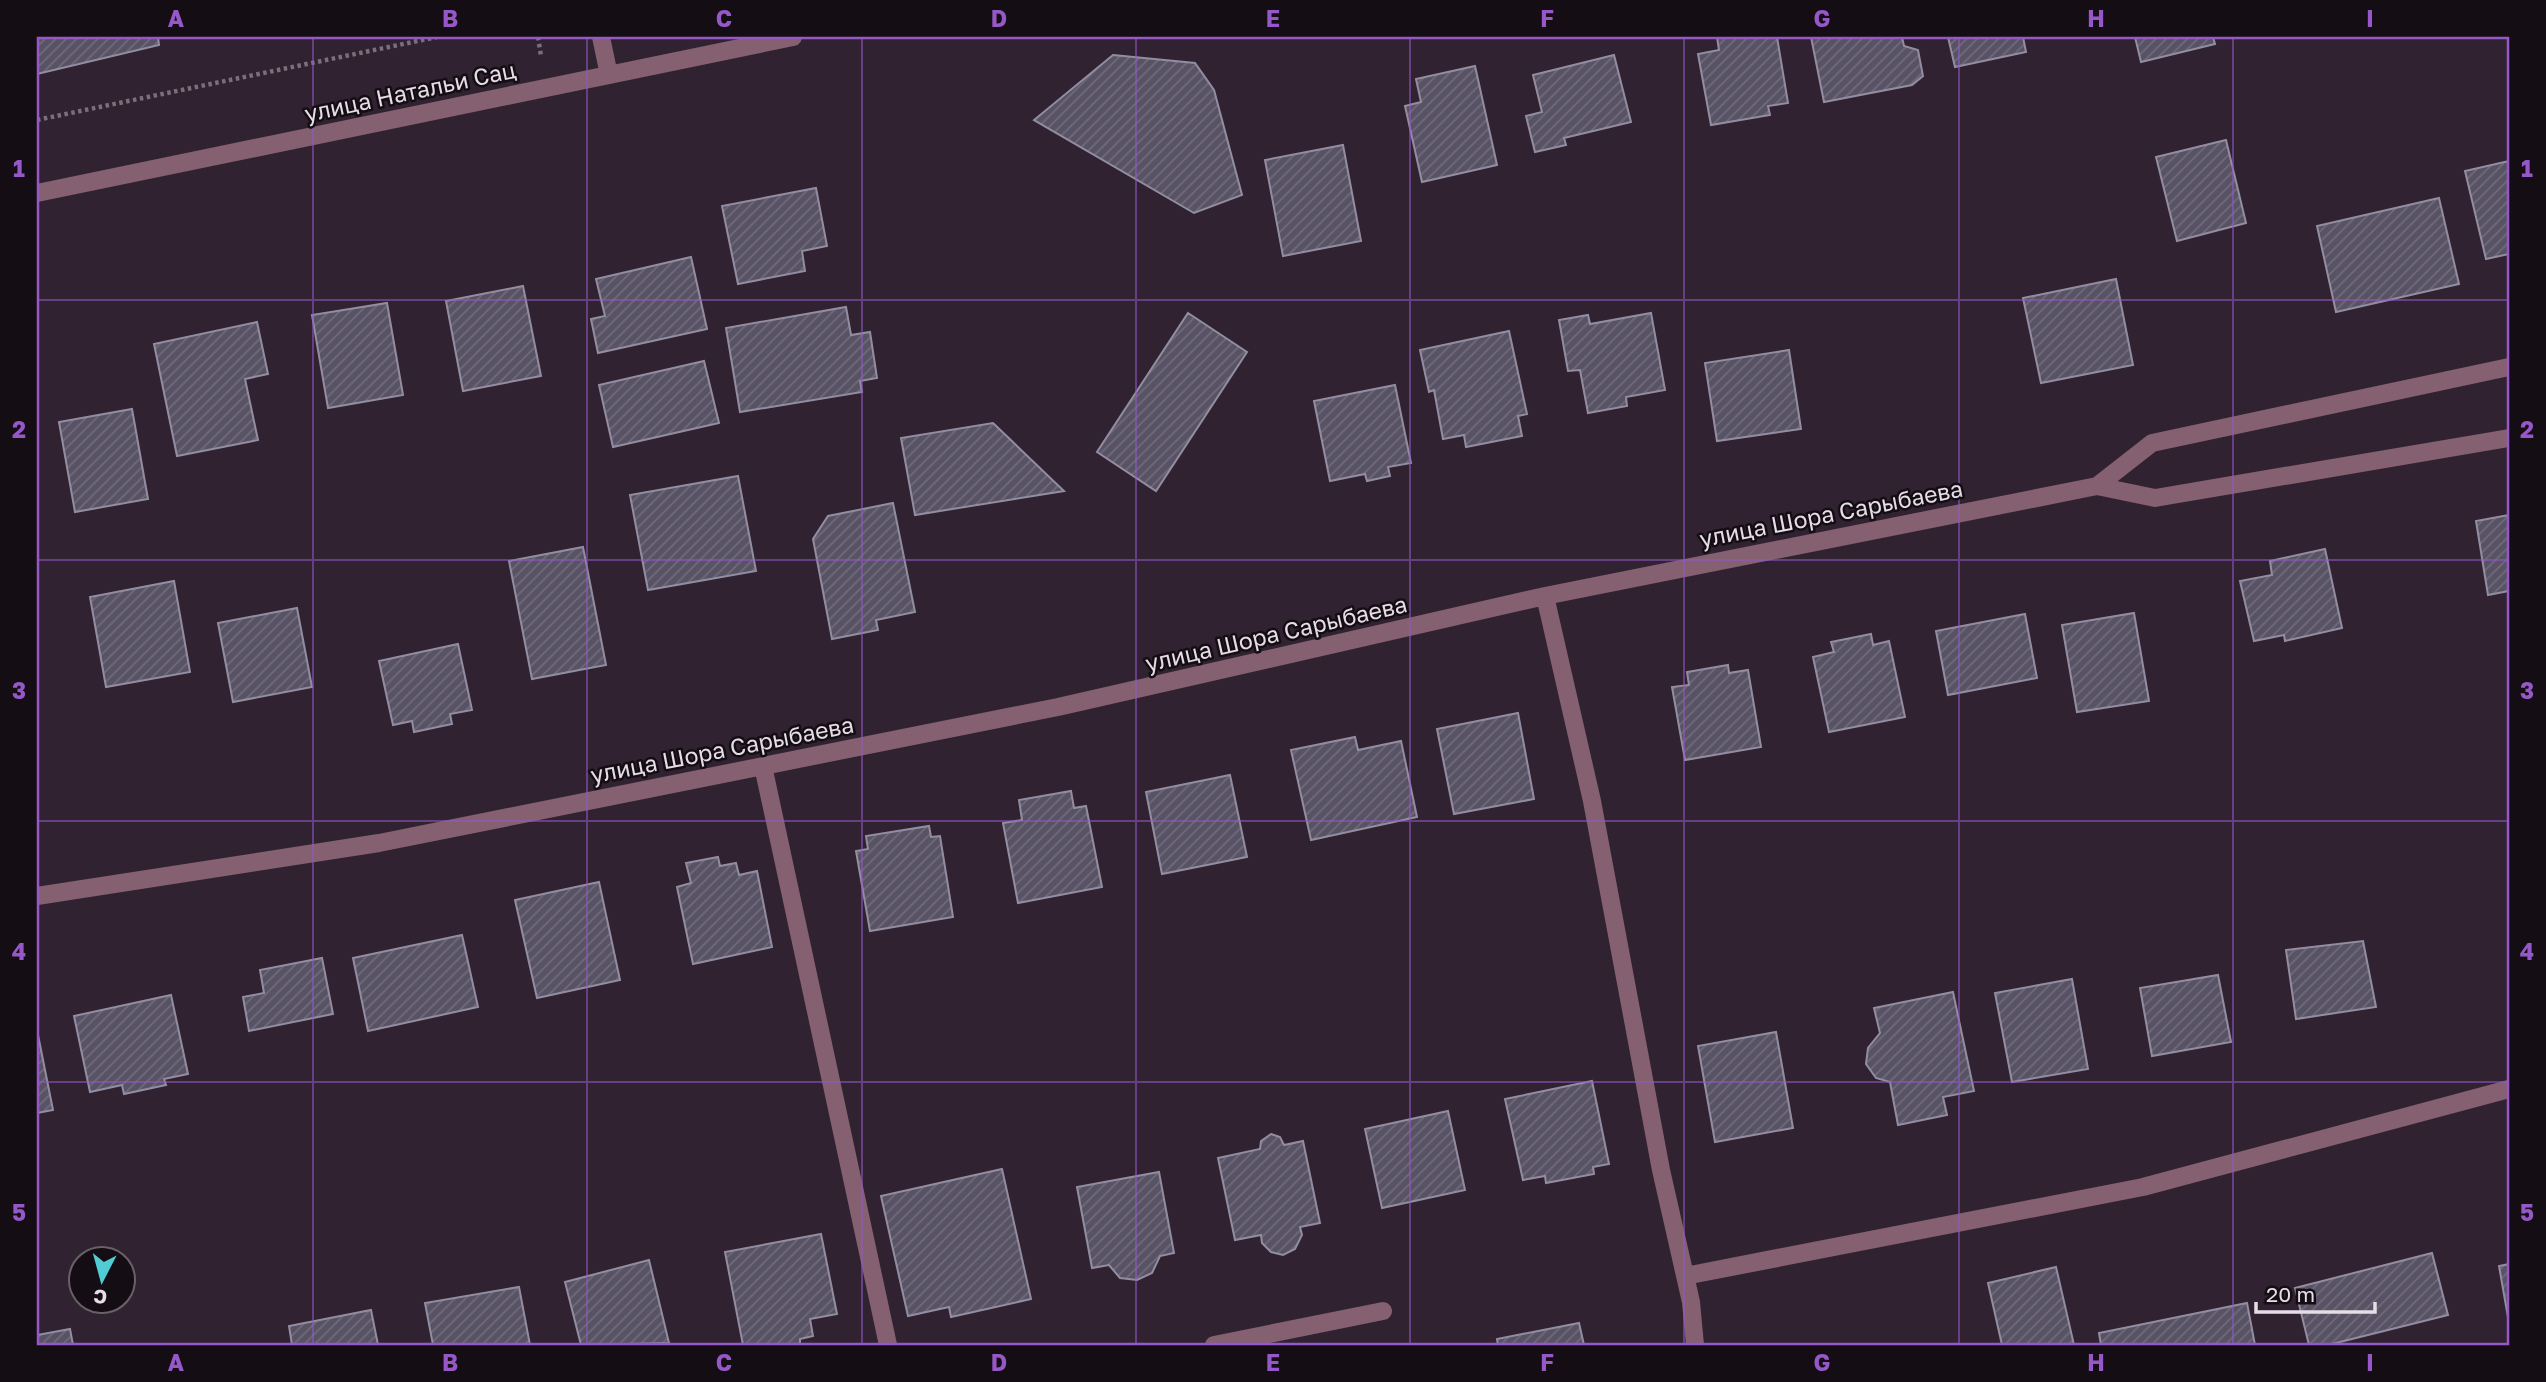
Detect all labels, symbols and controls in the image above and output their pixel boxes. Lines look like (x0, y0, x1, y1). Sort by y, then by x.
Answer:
text: A (168, 4, 185, 32)
text: B (442, 4, 458, 32)
text: C (716, 4, 732, 32)
text: D (991, 4, 1007, 32)
text: E (1266, 4, 1280, 32)
text: F (1540, 4, 1554, 32)
text: G (1814, 4, 1830, 32)
text: H (2087, 4, 2105, 32)
text: I (2366, 4, 2374, 32)
street label: улица Натальи Сац (302, 55, 518, 127)
text: 1 (13, 154, 25, 182)
text: 1 (2521, 154, 2533, 182)
text: 2 (12, 415, 26, 443)
text: 2 (2520, 415, 2534, 443)
street label: улица Шора Сарыбаева (1697, 474, 1965, 552)
street label: улица Шора Сарыбаева (1142, 589, 1410, 677)
text: 3 (12, 676, 26, 704)
text: 3 (2520, 676, 2534, 704)
street label: улица Шора Сарыбаева (588, 710, 856, 788)
text: 4 (12, 937, 26, 965)
text: 4 (2520, 937, 2534, 965)
text: 5 (12, 1198, 26, 1226)
text: 5 (2520, 1198, 2534, 1226)
north arrow (66, 1246, 136, 1316)
scale bar (2256, 1270, 2374, 1314)
text: 20 m (2266, 1281, 2315, 1307)
text: С (92, 1285, 108, 1310)
text: A (168, 1348, 185, 1376)
text: B (442, 1348, 458, 1376)
text: C (716, 1348, 732, 1376)
text: D (991, 1348, 1007, 1376)
text: E (1266, 1348, 1280, 1376)
text: F (1540, 1348, 1554, 1376)
text: G (1814, 1348, 1830, 1376)
text: H (2087, 1348, 2105, 1376)
text: I (2366, 1348, 2374, 1376)

